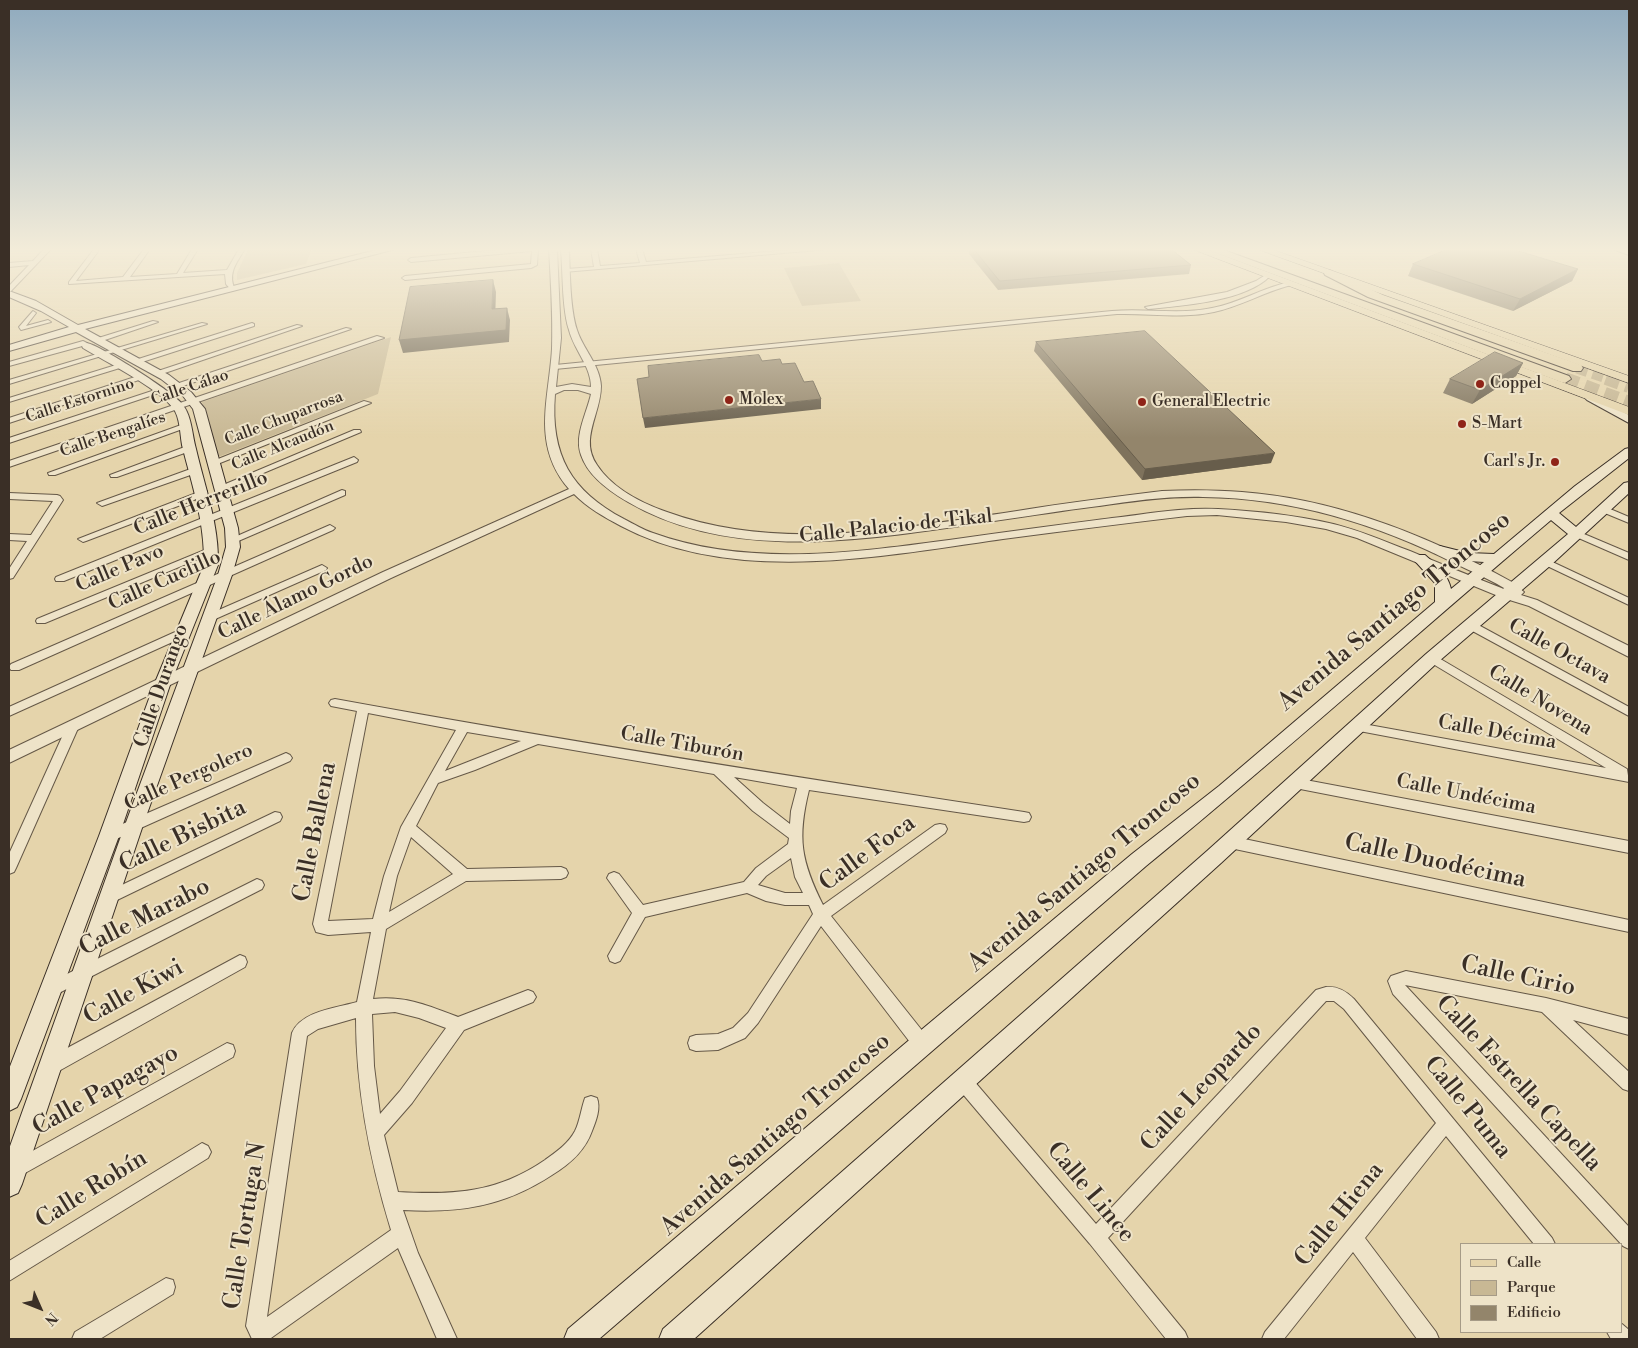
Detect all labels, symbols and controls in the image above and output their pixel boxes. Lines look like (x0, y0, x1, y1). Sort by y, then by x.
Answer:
street label: Calle Cálao (149, 366, 231, 410)
street label: Calle Estornino (23, 374, 137, 428)
place label: Coppel (1490, 374, 1541, 394)
marker: Coppel (1474, 378, 1486, 390)
street label: Calle Chuparrosa (222, 388, 346, 450)
place label: Molex (739, 390, 783, 410)
place label: General Electric (1152, 392, 1271, 412)
marker: Molex (723, 394, 735, 406)
marker: General Electric (1136, 396, 1148, 408)
street label: Calle Bengalíes (58, 408, 168, 462)
place label: S-Mart (1472, 414, 1523, 434)
street label: Calle Alcaudón (229, 417, 337, 475)
marker: S-Mart (1456, 418, 1468, 430)
place label: Carl's Jr. (1483, 452, 1545, 472)
marker: Carl's Jr. (1549, 456, 1561, 468)
street label: Calle Herrerillo (130, 466, 272, 542)
street label: Calle Palacio de Tikal (798, 505, 994, 549)
street label: Avenida Santiago Troncoso (1273, 506, 1517, 718)
street label: Calle Pavo (72, 540, 168, 598)
street label: Calle Cuclillo (105, 546, 225, 616)
street label: Calle Álamo Gordo (215, 550, 377, 646)
street label: Calle Octava (1504, 614, 1614, 690)
street label: Calle Durango (130, 621, 194, 751)
street label: Calle Novena (1484, 661, 1596, 741)
street label: Calle Décima (1436, 711, 1558, 755)
street label: Calle Tiburón (618, 722, 746, 768)
street label: Calle Pergolero (121, 739, 257, 817)
street label: Calle Ballena (288, 760, 344, 904)
street label: Avenida Santiago Troncoso (963, 767, 1207, 979)
street label: Calle Undécima (1394, 770, 1538, 820)
street label: Calle Bisbita (115, 794, 251, 880)
street label: Calle Foca (814, 810, 922, 898)
street label: Calle Duodécima (1342, 829, 1528, 895)
street label: Calle Marabo (75, 873, 215, 963)
street label: Calle Cirio (1458, 951, 1578, 1003)
street label: Calle Kiwi (79, 954, 189, 1032)
street label: Calle Estrella Capella (1429, 990, 1607, 1178)
street label: Calle Leopardo (1135, 1018, 1269, 1158)
street label: Avenida Santiago Troncoso (655, 1027, 897, 1243)
street label: Calle Papagayo (28, 1039, 184, 1143)
street label: Calle Puma (1417, 1051, 1517, 1165)
street label: Calle Lince (1040, 1137, 1140, 1249)
street label: Calle Tortuga N (219, 1140, 273, 1312)
street label: Calle Robín (31, 1144, 153, 1236)
street label: Calle Hiena (1289, 1157, 1391, 1273)
legend (1460, 1243, 1623, 1333)
text: Calle (1507, 1253, 1541, 1272)
text: Parque (1507, 1278, 1556, 1297)
north arrow (15, 1283, 65, 1333)
text: Edificio (1507, 1303, 1561, 1322)
text: N (40, 1308, 61, 1329)

